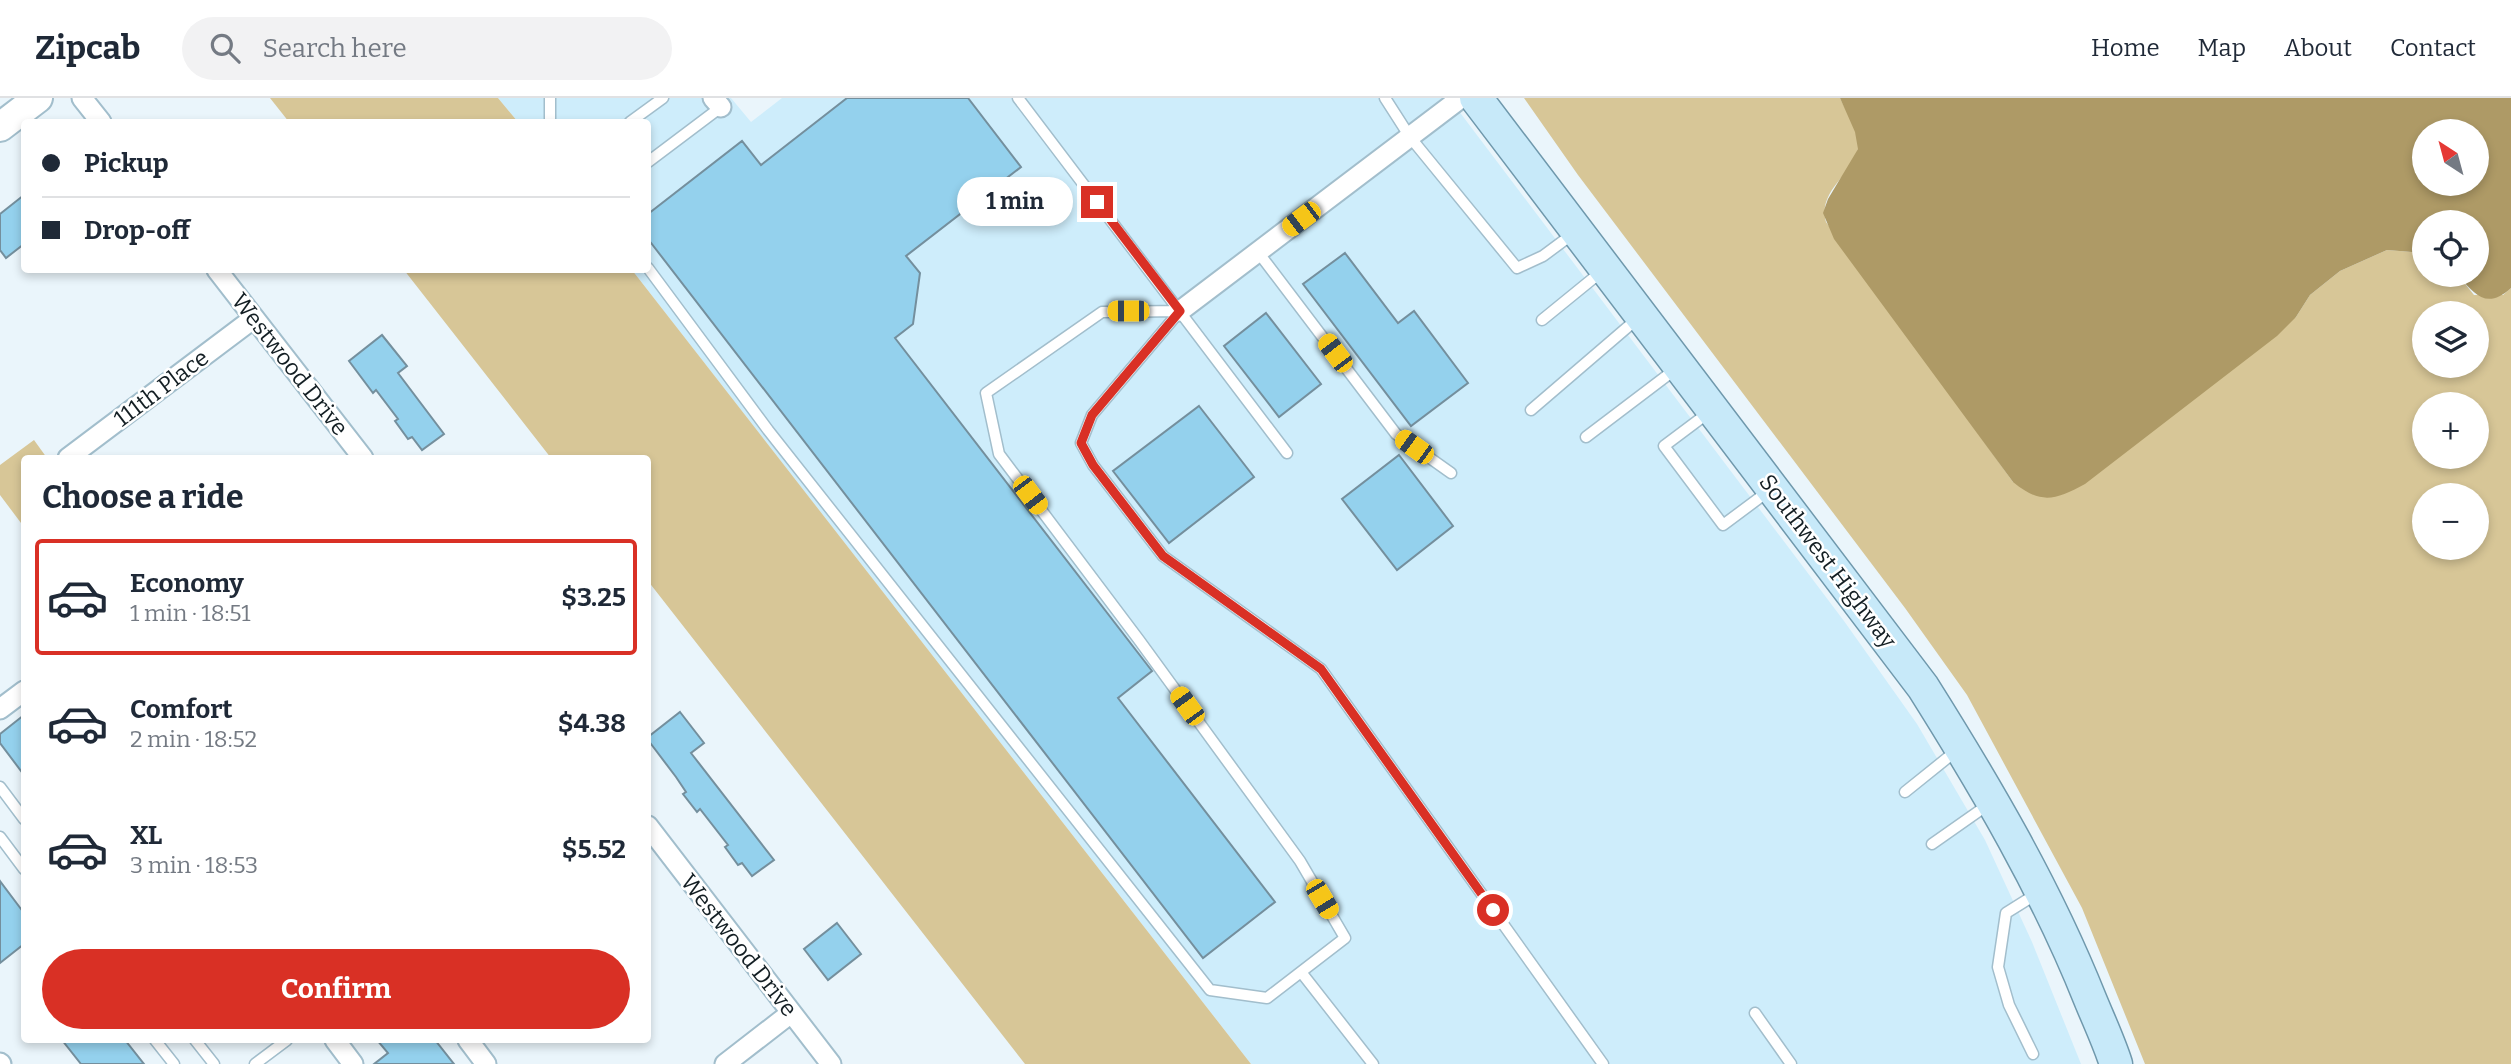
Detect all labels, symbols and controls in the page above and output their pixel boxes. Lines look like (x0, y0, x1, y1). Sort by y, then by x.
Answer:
search box (182, 17, 672, 80)
text: Zipcab (35, 28, 140, 68)
icon: search (206, 29, 244, 67)
text: Search here (262, 33, 407, 64)
text: Home (2091, 34, 2160, 62)
text: Map (2198, 34, 2246, 62)
text: About (2284, 34, 2352, 62)
text: Contact (2390, 34, 2476, 62)
north arrow (2412, 119, 2488, 196)
map controls (2412, 119, 2489, 560)
text: Pickup (84, 148, 169, 179)
callout: 1 min (957, 178, 1072, 226)
route end (1081, 186, 1113, 218)
text: 1 min (986, 187, 1044, 215)
car (1278, 198, 1325, 240)
button: locate (2412, 210, 2489, 287)
text: Drop-off (84, 215, 190, 246)
street label: Westwood Drive (226, 287, 354, 441)
car (1108, 301, 1150, 322)
button: layers (2412, 301, 2489, 378)
car (1314, 330, 1357, 376)
street label: 111th Place (108, 343, 214, 433)
button: + (2412, 392, 2489, 469)
car (1391, 426, 1438, 468)
street label: Southwest Highway (1753, 468, 1903, 654)
car (1009, 472, 1052, 518)
text: Choose a ride (42, 478, 243, 516)
button: − (2412, 483, 2489, 560)
icon: car (46, 566, 109, 629)
text: Economy (130, 568, 244, 599)
text: $3.25 (561, 582, 626, 613)
text: 1 min · 18:51 (130, 599, 251, 627)
car (1167, 683, 1208, 729)
icon: car (46, 692, 109, 755)
text: Comfort (130, 694, 233, 725)
text: $4.38 (558, 708, 626, 739)
text: 2 min · 18:52 (130, 725, 257, 753)
icon: car (46, 818, 109, 881)
text: XL (130, 820, 162, 851)
text: $5.52 (562, 834, 626, 865)
text: 3 min · 18:53 (130, 851, 258, 879)
street label: Westwood Drive (675, 868, 803, 1022)
car (1303, 876, 1342, 922)
route start (1477, 894, 1509, 926)
button: Confirm (42, 949, 630, 1029)

